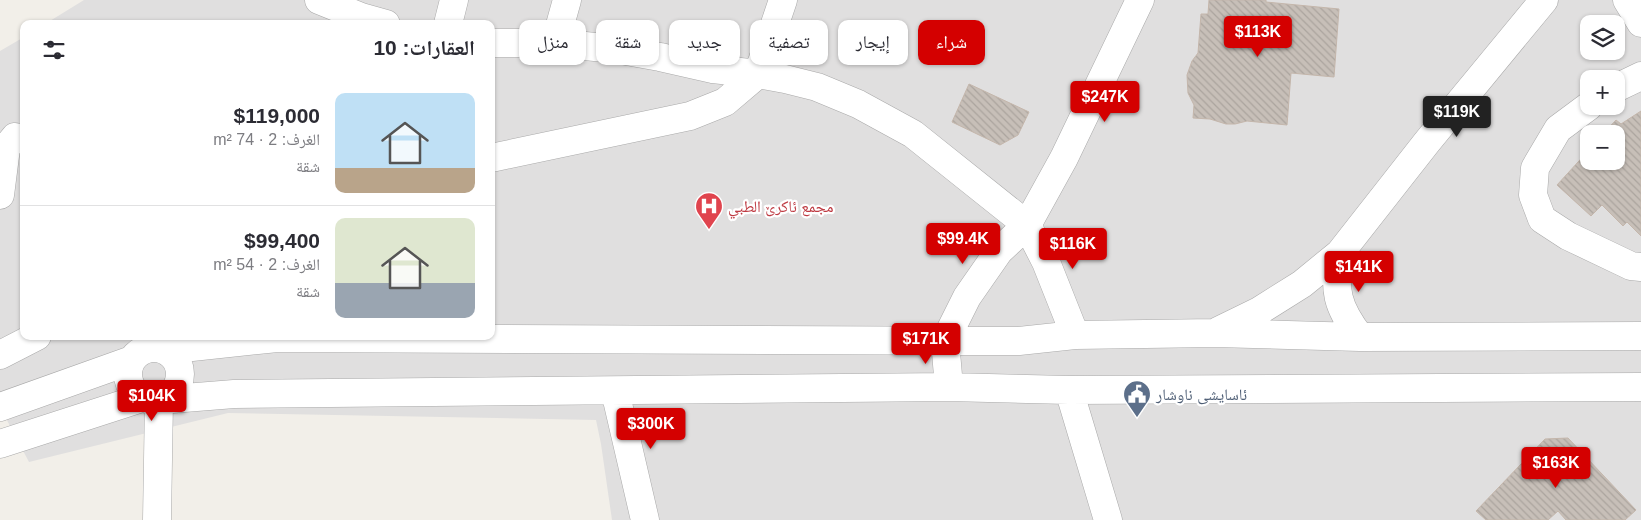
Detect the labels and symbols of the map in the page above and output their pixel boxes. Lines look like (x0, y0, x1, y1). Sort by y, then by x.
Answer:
pin: $113K (1223, 15, 1293, 58)
pin: $247K (1070, 80, 1140, 123)
pin: $119K (1422, 96, 1492, 138)
hospital icon: مجمع ئاکرێ الطبي (694, 191, 724, 230)
place label: مجمع ئاکرێ الطبي (728, 198, 833, 219)
pin: $99.4K (922, 222, 1004, 265)
pin: $116K (1038, 228, 1108, 270)
pin: $141K (1324, 250, 1394, 293)
pin: $171K (891, 322, 961, 365)
public building icon: ئاسايشى ناوشار (1122, 379, 1152, 418)
pin: $104K (117, 380, 187, 422)
place label: ئاسايشى ناوشار (1155, 386, 1247, 405)
pin: $300K (616, 408, 686, 450)
pin: $163K (1521, 446, 1591, 489)

